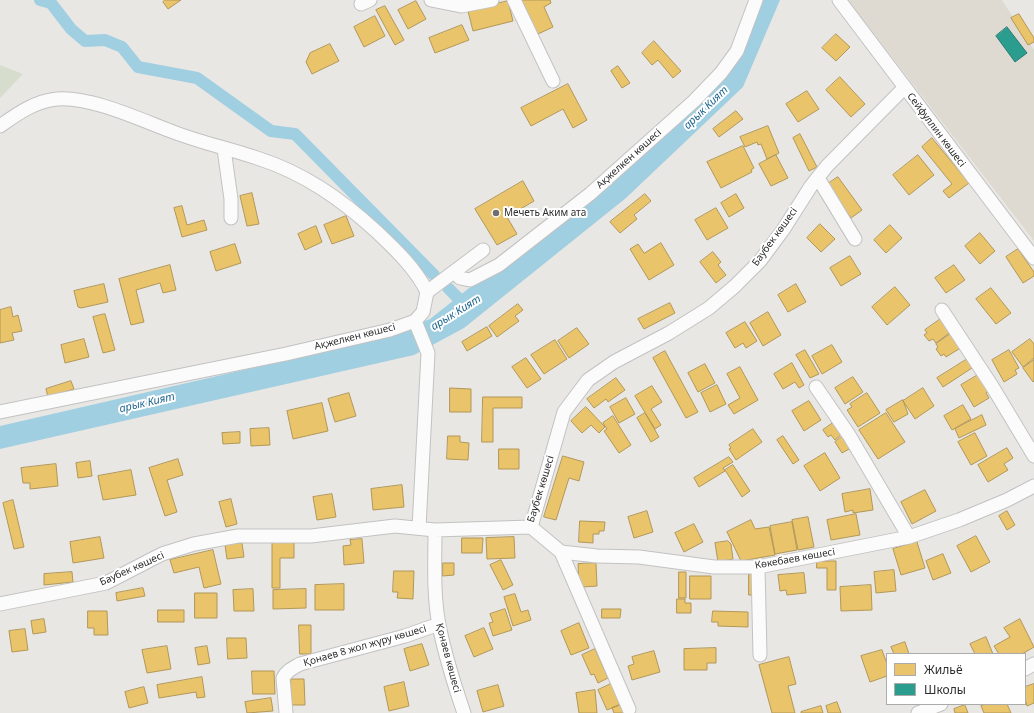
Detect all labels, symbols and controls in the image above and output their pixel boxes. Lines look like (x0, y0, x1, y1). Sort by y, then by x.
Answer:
water label: арык Кият (681, 84, 731, 132)
street label: Сейфуллин көшесі (904, 91, 968, 169)
street label: Ақжелкен көшесі (594, 127, 664, 191)
street label: Баубек көшесі (750, 205, 800, 269)
place label: Мечеть Аким ата (504, 207, 586, 219)
marker: Мечеть Аким ата (491, 208, 501, 218)
water label: арык Кият (429, 292, 483, 334)
street label: Ақжелкен көшесі (313, 321, 397, 353)
water label: арык Кият (118, 390, 176, 416)
street label: Баубек көшесі (525, 454, 557, 524)
street label: Көкебаев көшесі (754, 546, 836, 572)
street label: Баубек көшесі (98, 549, 166, 589)
street label: Қонаев көшесі (433, 622, 463, 694)
street label: Қонаев 8 жол жүру көшесі (302, 623, 428, 669)
legend (886, 653, 1026, 705)
text: Жильё (924, 661, 963, 678)
text: Школы (924, 681, 966, 698)

